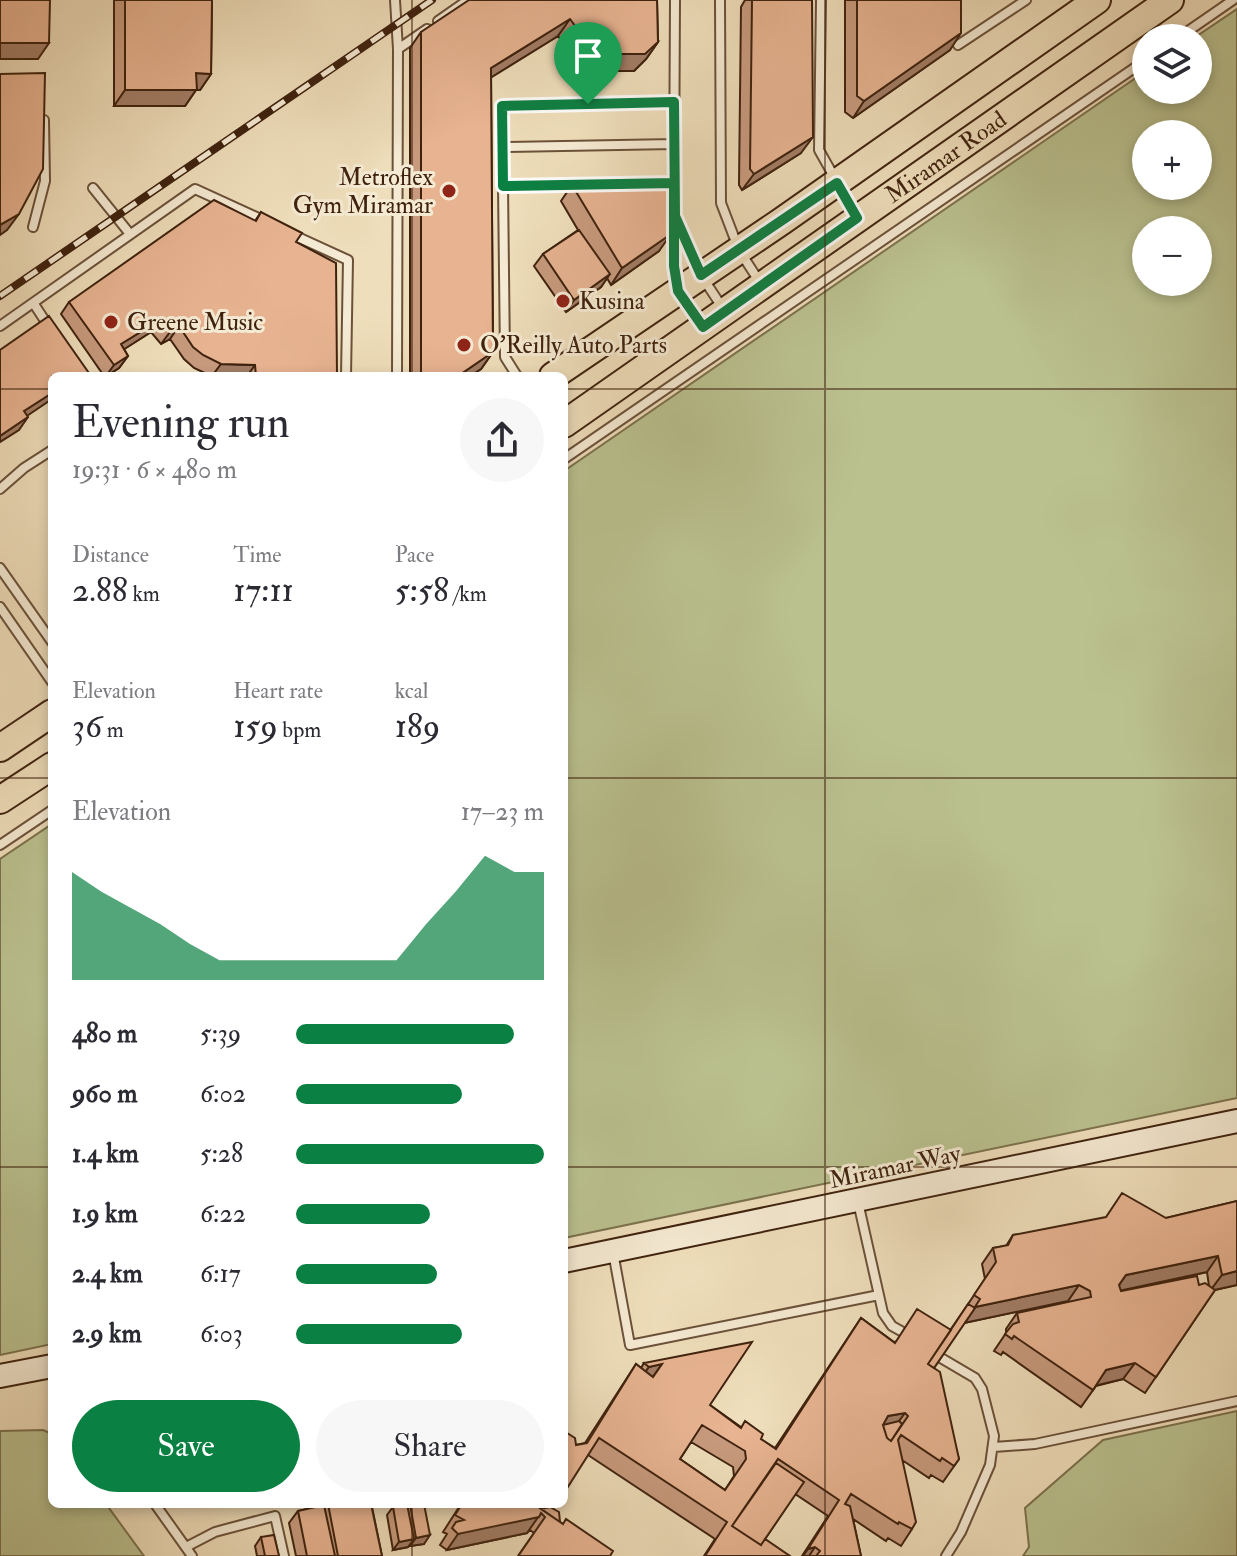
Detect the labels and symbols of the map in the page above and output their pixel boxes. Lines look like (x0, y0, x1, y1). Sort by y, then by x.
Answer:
pin (554, 22, 622, 104)
street label: Miramar Road (879, 104, 1013, 210)
place label: Metroflex Gym Miramar (293, 162, 433, 221)
marker: Metroflex Gym Miramar (440, 182, 458, 200)
place label: Kusina (579, 286, 646, 317)
marker: Kusina (554, 292, 572, 310)
place label: Greene Music (127, 307, 263, 338)
marker: Greene Music (102, 313, 120, 331)
place label: O'Reilly Auto Parts (480, 330, 667, 361)
marker: O'Reilly Auto Parts (455, 336, 473, 354)
street label: Miramar Way (827, 1138, 964, 1196)

